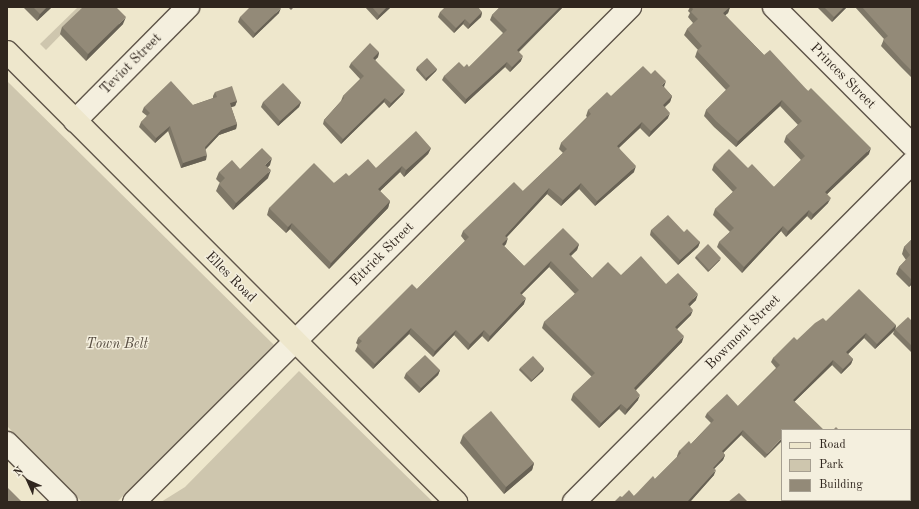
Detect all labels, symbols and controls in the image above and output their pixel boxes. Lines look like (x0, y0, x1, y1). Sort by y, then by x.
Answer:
street label: Teviot Street (97, 30, 165, 98)
street label: Princes Street (807, 40, 879, 112)
street label: Ettrick Street (347, 219, 417, 289)
street label: Elles Road (202, 248, 260, 306)
street label: Bowmont Street (702, 291, 784, 373)
park label: Town Belt (86, 336, 148, 352)
legend (781, 429, 911, 501)
text: Road (819, 439, 846, 451)
text: Park (819, 459, 844, 471)
north arrow (8, 461, 48, 501)
text: N (12, 465, 26, 479)
text: Building (819, 479, 863, 491)

